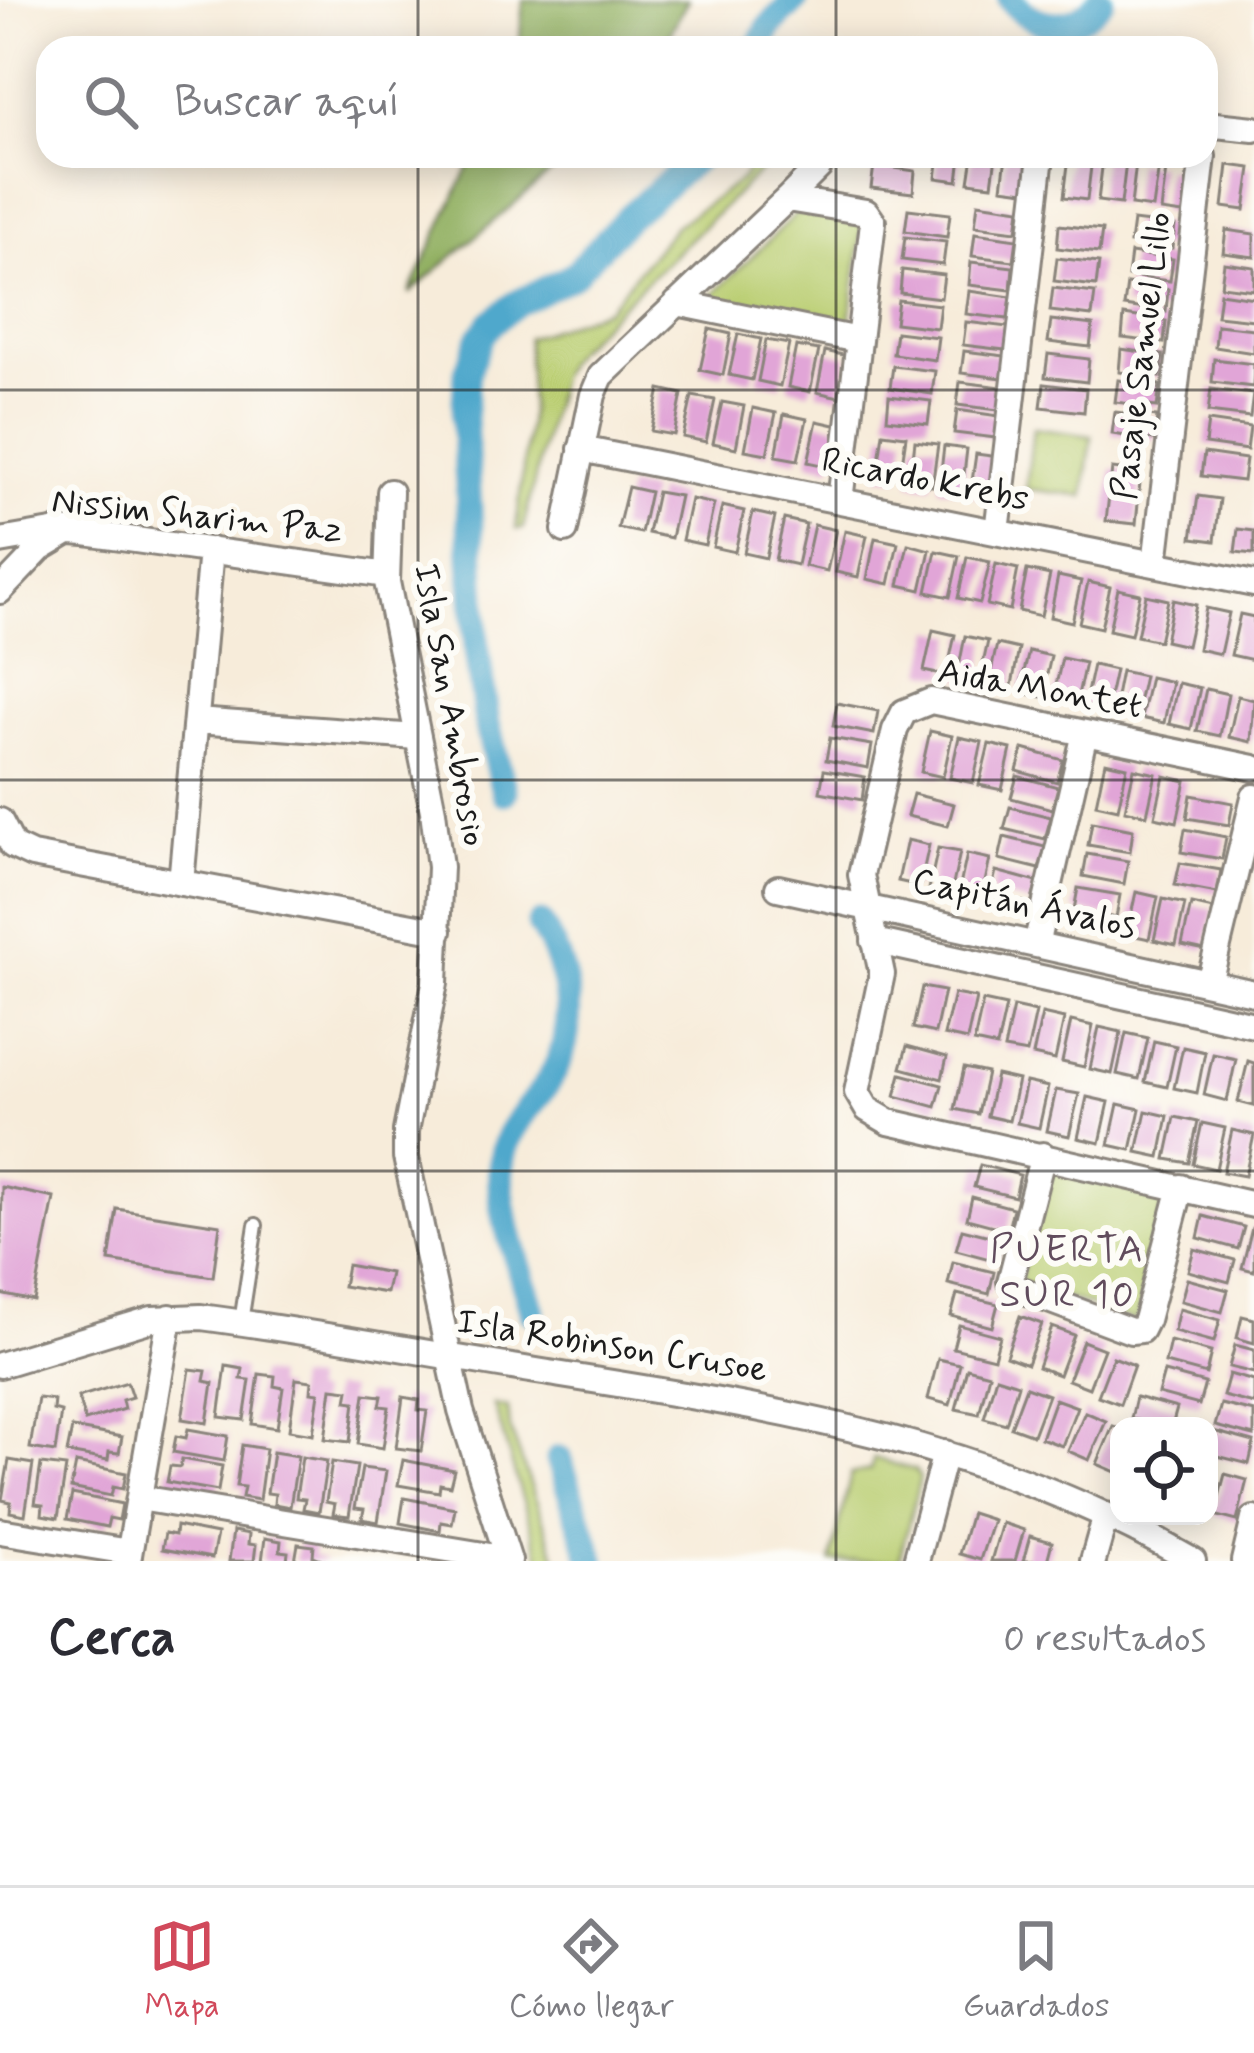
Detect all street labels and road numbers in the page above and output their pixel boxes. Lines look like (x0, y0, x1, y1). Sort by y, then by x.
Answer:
street label: Pasaje Samuel Lillo (1102, 209, 1184, 503)
street label: Ricardo Krebs (818, 438, 1032, 524)
street label: Nissim Sharim Paz (49, 478, 345, 556)
street label: Isla San Ambrosio (401, 560, 497, 850)
street label: Aida Montet (934, 649, 1146, 731)
street label: Capitán Ávalos (908, 858, 1140, 952)
street label: Isla Robinson Crusoe (453, 1299, 771, 1395)

